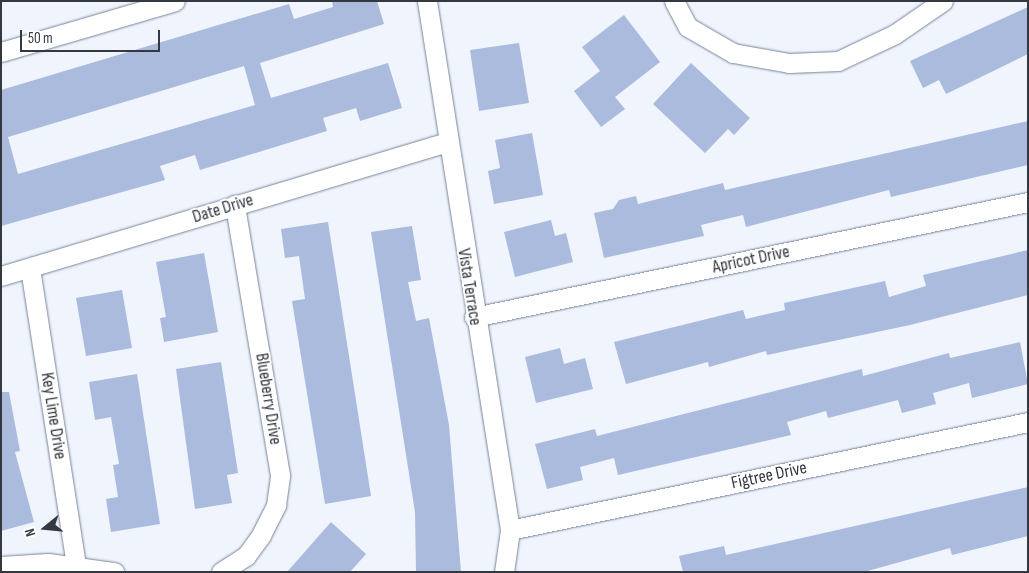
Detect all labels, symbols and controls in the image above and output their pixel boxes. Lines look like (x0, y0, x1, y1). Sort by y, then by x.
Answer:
scale bar (22, 20, 162, 52)
text: 50 m (28, 29, 53, 48)
street label: Date Drive (190, 190, 256, 228)
street label: Apricot Drive (710, 241, 792, 279)
street label: Vista Terrace (452, 247, 486, 327)
street label: Blueberry Drive (250, 352, 286, 446)
street label: Key Lime Drive (35, 371, 71, 461)
street label: Figtree Drive (729, 457, 809, 495)
north arrow (20, 503, 70, 553)
text: N (21, 526, 39, 539)

